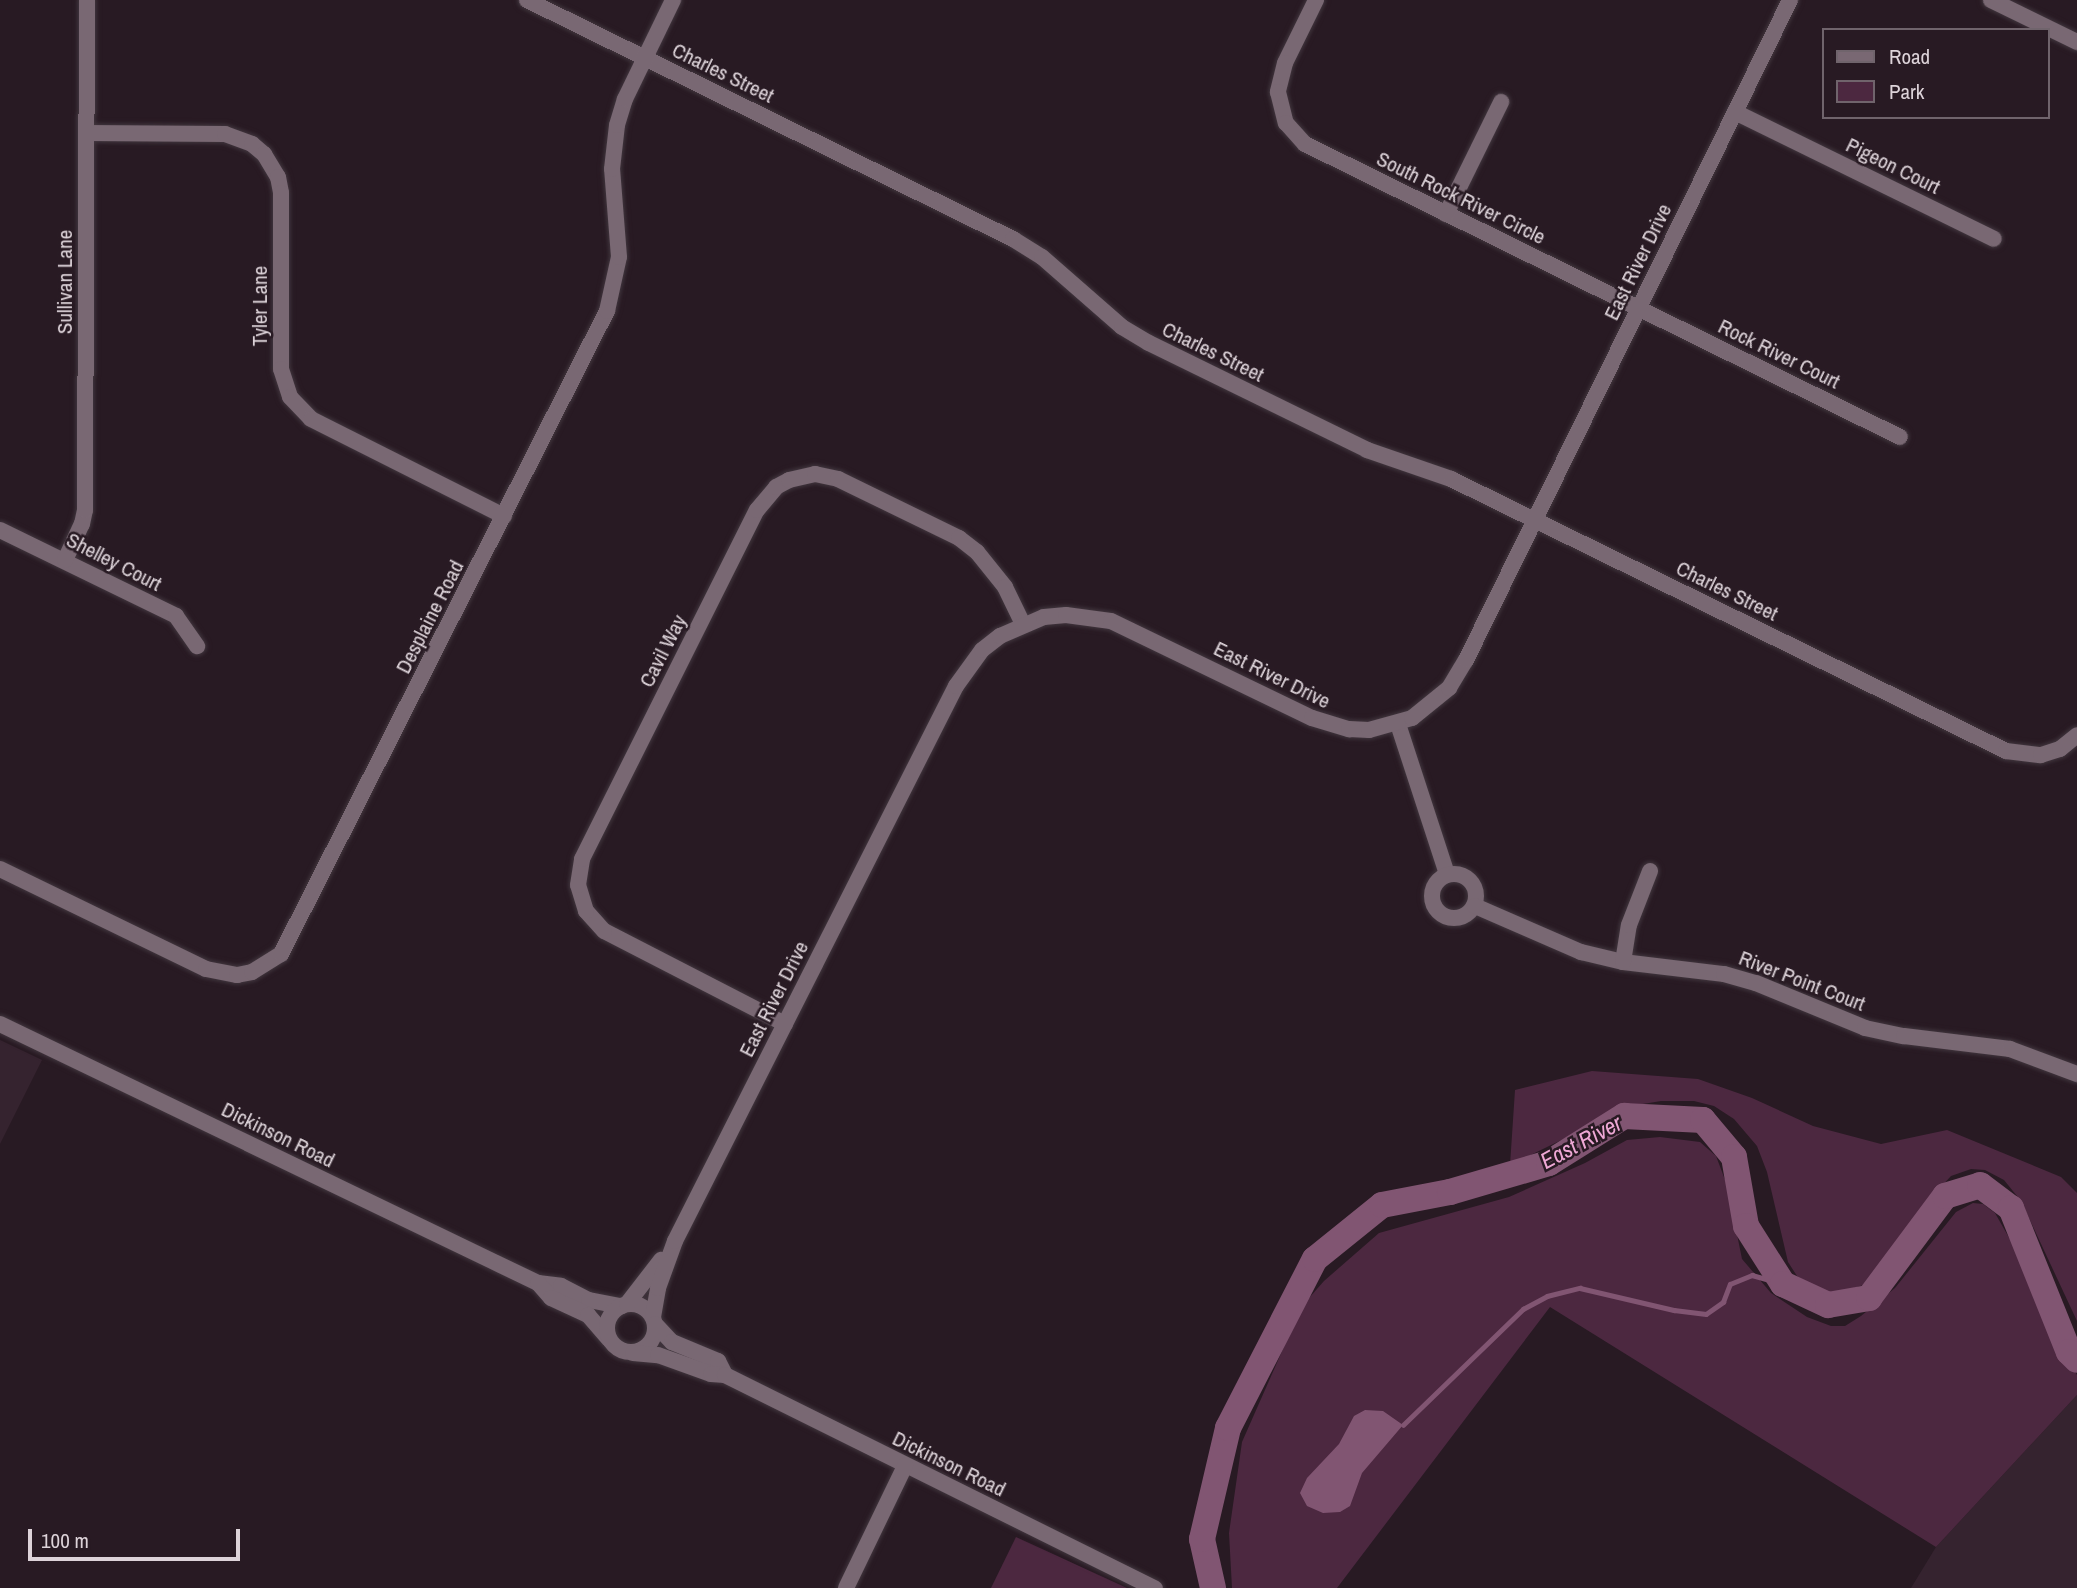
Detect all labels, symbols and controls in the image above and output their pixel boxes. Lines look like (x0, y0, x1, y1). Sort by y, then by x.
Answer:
legend (1822, 28, 2049, 119)
street label: Charles Street (668, 38, 778, 108)
text: Road (1889, 42, 1930, 71)
text: Park (1889, 77, 1924, 106)
street label: Pigeon Court (1842, 132, 1944, 200)
street label: South Rock River Circle (1372, 146, 1550, 250)
street label: East River Drive (1599, 200, 1677, 324)
street label: Sullivan Lane (52, 230, 78, 334)
street label: Tyler Lane (247, 266, 273, 346)
street label: Rock River Court (1714, 314, 1844, 394)
street label: Charles Street (1158, 317, 1268, 387)
street label: Shelley Court (62, 527, 166, 597)
street label: Desplaine Road (391, 556, 469, 678)
street label: Charles Street (1672, 556, 1782, 626)
street label: Cavil Way (634, 611, 692, 691)
street label: East River Drive (1210, 636, 1334, 714)
street label: East River Drive (734, 937, 814, 1061)
street label: River Point Court (1735, 945, 1869, 1017)
street label: Dickinson Road (217, 1097, 339, 1173)
water label: East River (1536, 1109, 1626, 1175)
street label: Dickinson Road (888, 1426, 1010, 1502)
scale bar (32, 1514, 243, 1558)
text: 100 m (41, 1526, 89, 1555)

